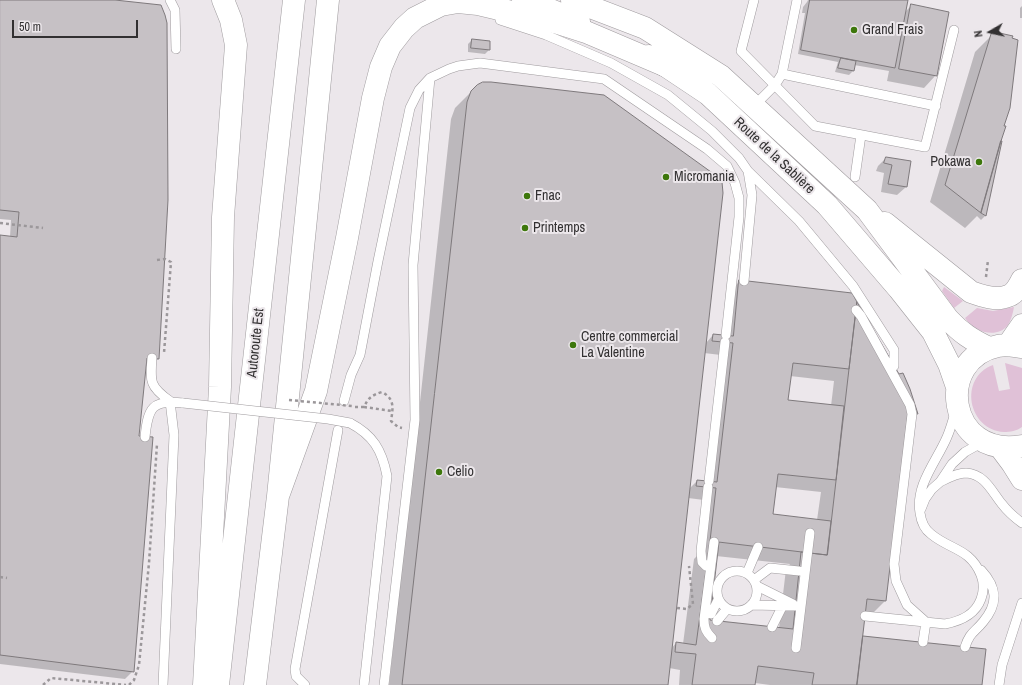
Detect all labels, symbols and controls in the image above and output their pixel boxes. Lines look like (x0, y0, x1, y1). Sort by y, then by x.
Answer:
scale bar (14, 12, 140, 38)
north arrow (970, 12, 1010, 52)
text: 50 m (19, 19, 41, 35)
place label: Grand Frais (862, 22, 923, 38)
marker: Grand Frais (849, 25, 859, 35)
text: N (971, 30, 986, 38)
street label: Route de la Sablière (730, 114, 818, 198)
place label: Pokawa (930, 154, 971, 170)
marker: Pokawa (974, 157, 984, 167)
place label: Micromania (674, 169, 735, 185)
marker: Micromania (661, 172, 671, 182)
place label: Fnac (535, 188, 561, 204)
marker: Fnac (522, 191, 532, 201)
place label: Printemps (533, 220, 585, 236)
marker: Printemps (520, 223, 530, 233)
street label: Autoroute Est (244, 308, 268, 378)
place label: Centre commercial La Valentine (581, 329, 678, 362)
marker: Centre commercial La Valentine (568, 340, 578, 350)
place label: Celio (447, 464, 474, 480)
marker: Celio (434, 467, 444, 477)

